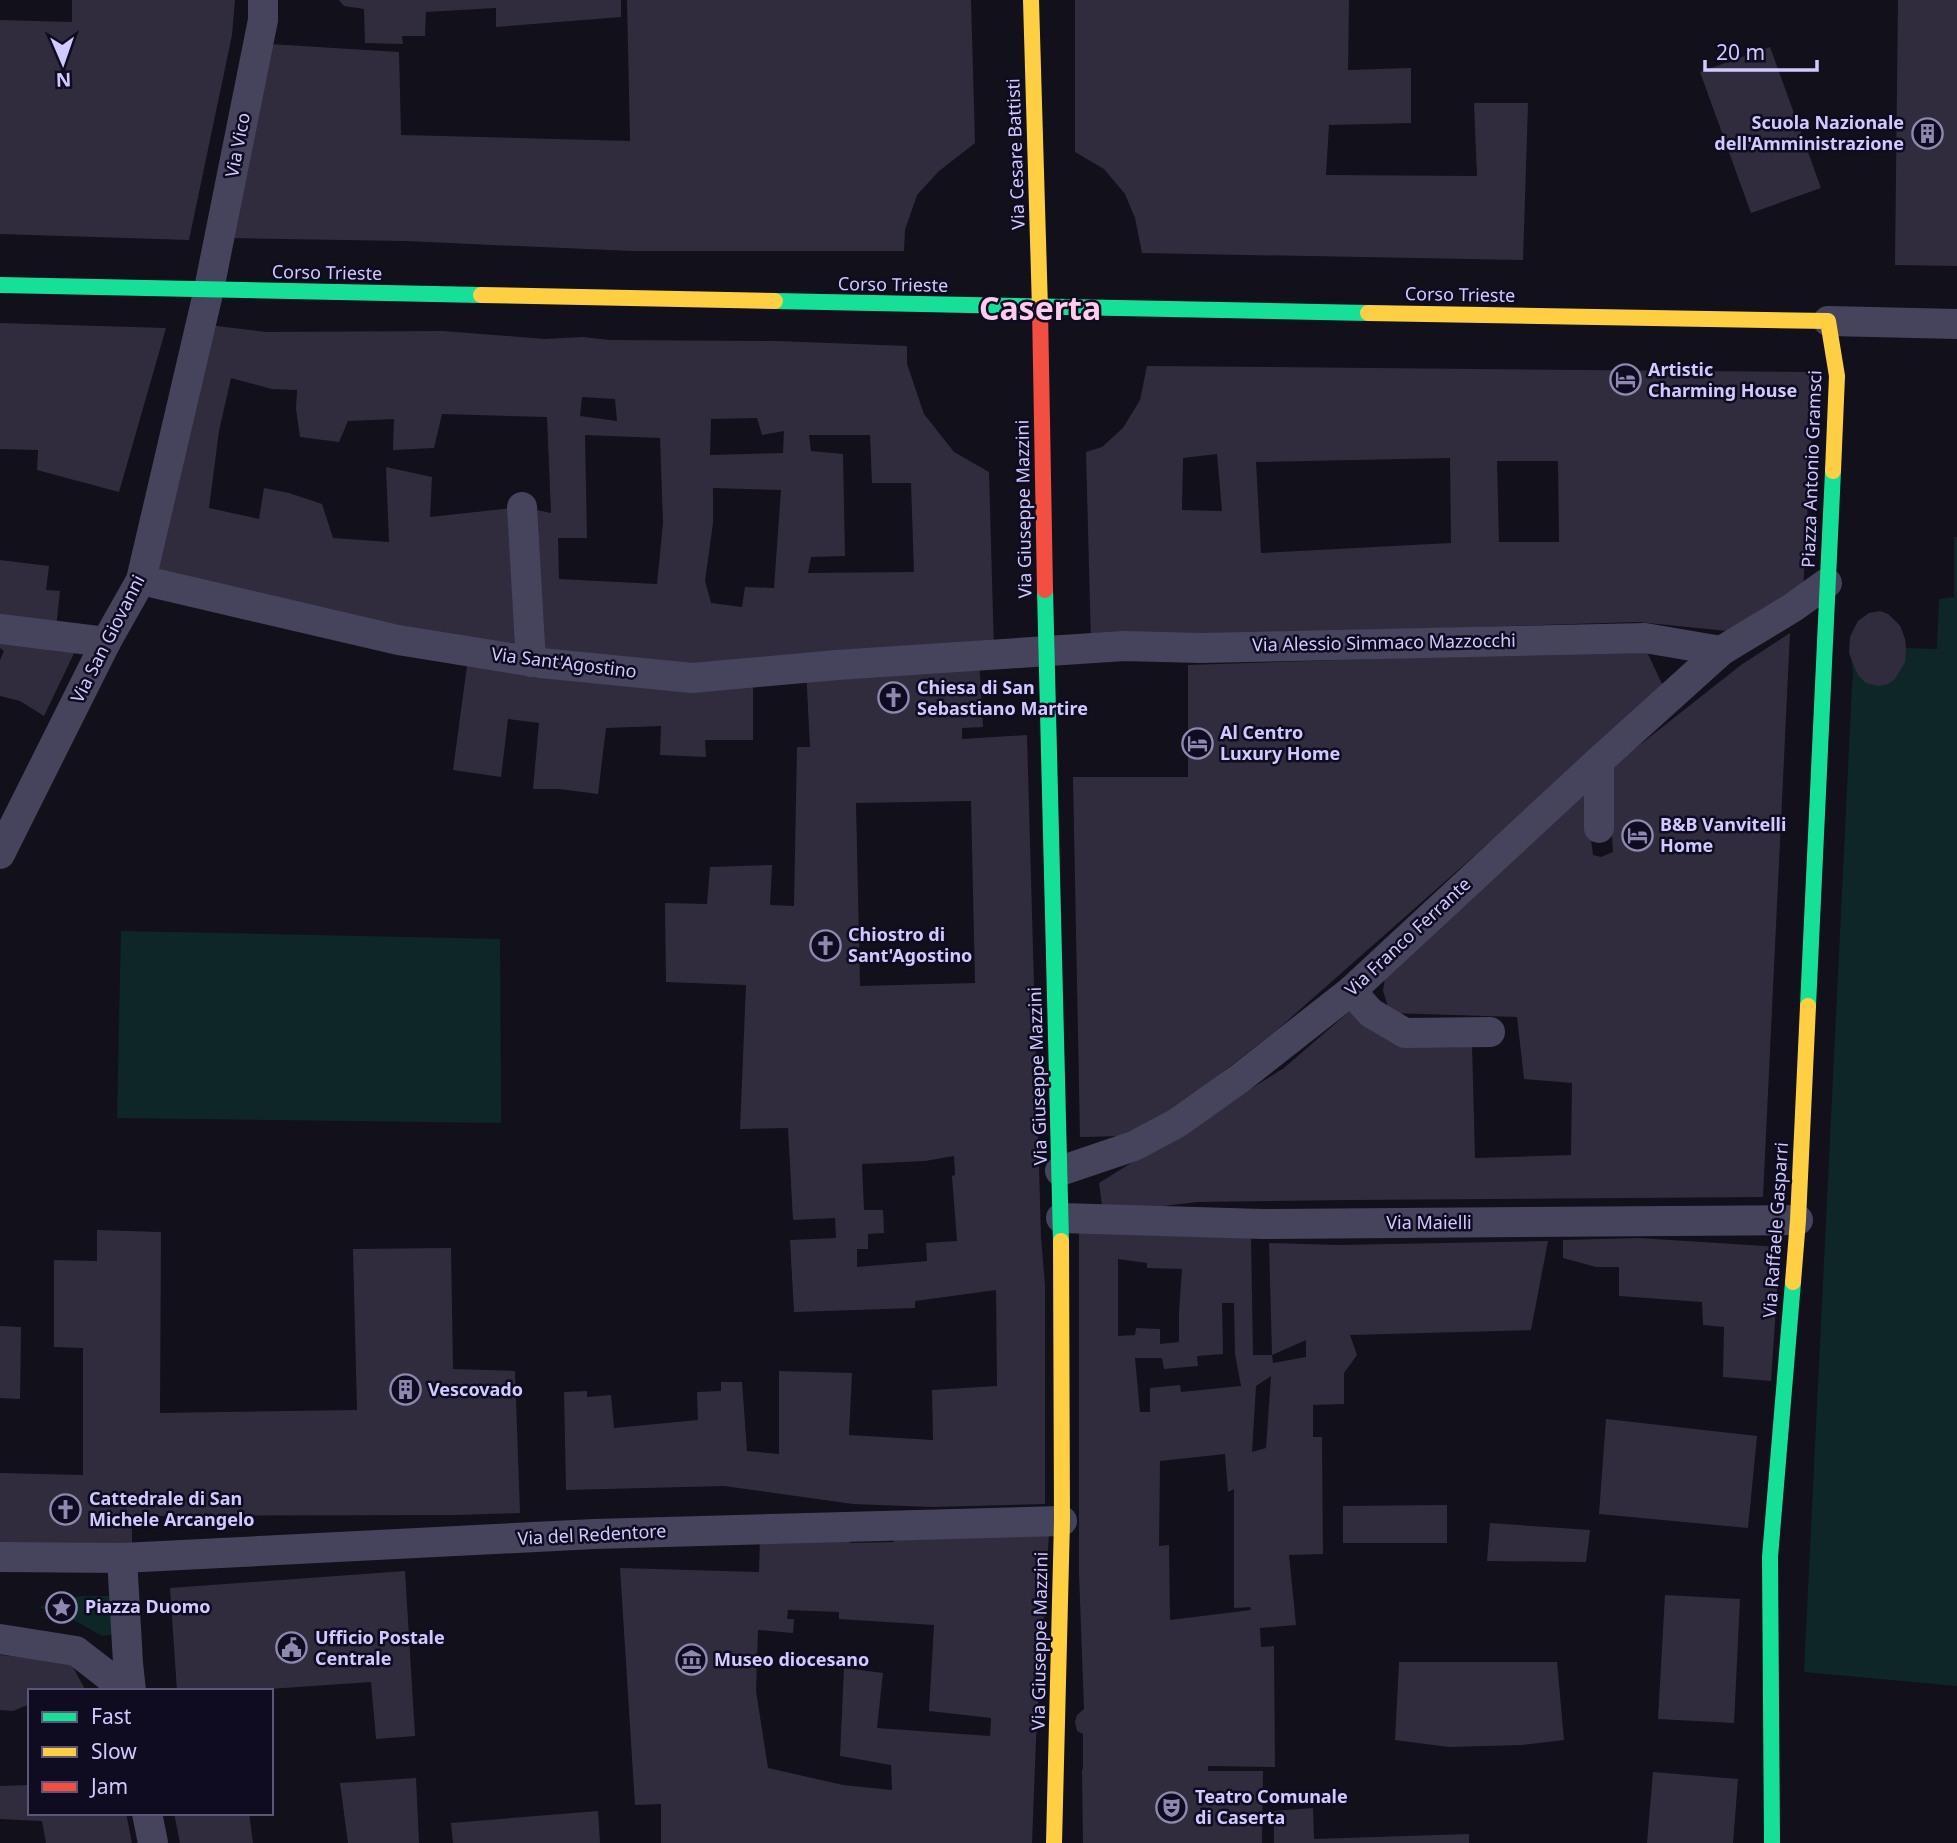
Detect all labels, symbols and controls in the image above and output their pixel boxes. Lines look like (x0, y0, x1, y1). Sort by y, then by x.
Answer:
north arrow (28, 28, 98, 98)
scale bar (1705, 28, 1817, 72)
text: 20 m (1716, 38, 1765, 66)
text: N (55, 67, 72, 93)
street label: Via Cesare Battisti (1000, 78, 1030, 230)
place label: Scuola Nazionale dell'Amministrazione (1714, 110, 1904, 155)
street label: Via Vico (219, 111, 255, 179)
building icon: Scuola Nazionale dell'Amministrazione (1910, 116, 1944, 150)
street label: Corso Trieste (272, 259, 382, 285)
street label: Corso Trieste (838, 271, 948, 297)
street label: Corso Trieste (1405, 281, 1515, 307)
district label: Caserta (979, 286, 1101, 329)
place label: Artistic Charming House (1648, 357, 1797, 402)
hotel icon: Artistic Charming House (1608, 363, 1642, 397)
street label: Piazza Antonio Gramsci (1796, 370, 1826, 568)
street label: Via Giuseppe Mazzini (1009, 420, 1037, 599)
street label: Via San Giovanni (65, 571, 150, 707)
street label: Via Alessio Simmaco Mazzocchi (1252, 628, 1516, 656)
street label: Via Sant'Agostino (490, 641, 638, 683)
place label: Chiesa di San Sebastiano Martire (917, 675, 1088, 720)
church icon: Chiesa di San Sebastiano Martire (877, 681, 911, 715)
place label: Al Centro Luxury Home (1220, 720, 1340, 765)
hotel icon: Al Centro Luxury Home (1180, 726, 1214, 760)
place label: B&B Vanvitelli Home (1660, 812, 1786, 857)
hotel icon: B&B Vanvitelli Home (1620, 818, 1654, 852)
street label: Via Franco Ferrante (1339, 872, 1475, 1001)
place label: Chiostro di Sant'Agostino (848, 922, 972, 967)
church icon: Chiostro di Sant'Agostino (808, 928, 842, 962)
street label: Via Giuseppe Mazzini (1022, 986, 1052, 1166)
street label: Via Raffaele Gasparri (1757, 1141, 1793, 1319)
street label: Via Maielli (1386, 1210, 1472, 1234)
building icon: Vescovado (388, 1373, 422, 1407)
place label: Vescovado (428, 1377, 523, 1401)
place label: Cattedrale di San Michele Arcangelo (89, 1486, 255, 1531)
church icon: Cattedrale di San Michele Arcangelo (49, 1492, 83, 1526)
street label: Via del Redentore (517, 1518, 667, 1550)
street label: Via Giuseppe Mazzini (1025, 1551, 1053, 1730)
place icon: Piazza Duomo (45, 1590, 79, 1624)
place label: Piazza Duomo (85, 1594, 210, 1618)
place label: Ufficio Postale Centrale (315, 1625, 445, 1670)
public building icon: Ufficio Postale Centrale (275, 1631, 309, 1665)
museum icon: Museo diocesano (674, 1643, 708, 1677)
place label: Museo diocesano (714, 1647, 869, 1671)
legend (28, 1689, 273, 1815)
text: Fast (91, 1702, 132, 1730)
text: Slow (91, 1737, 137, 1765)
text: Jam (89, 1772, 128, 1800)
place label: Teatro Comunale di Caserta (1195, 1784, 1348, 1829)
theatre icon: Teatro Comunale di Caserta (1155, 1790, 1189, 1824)

